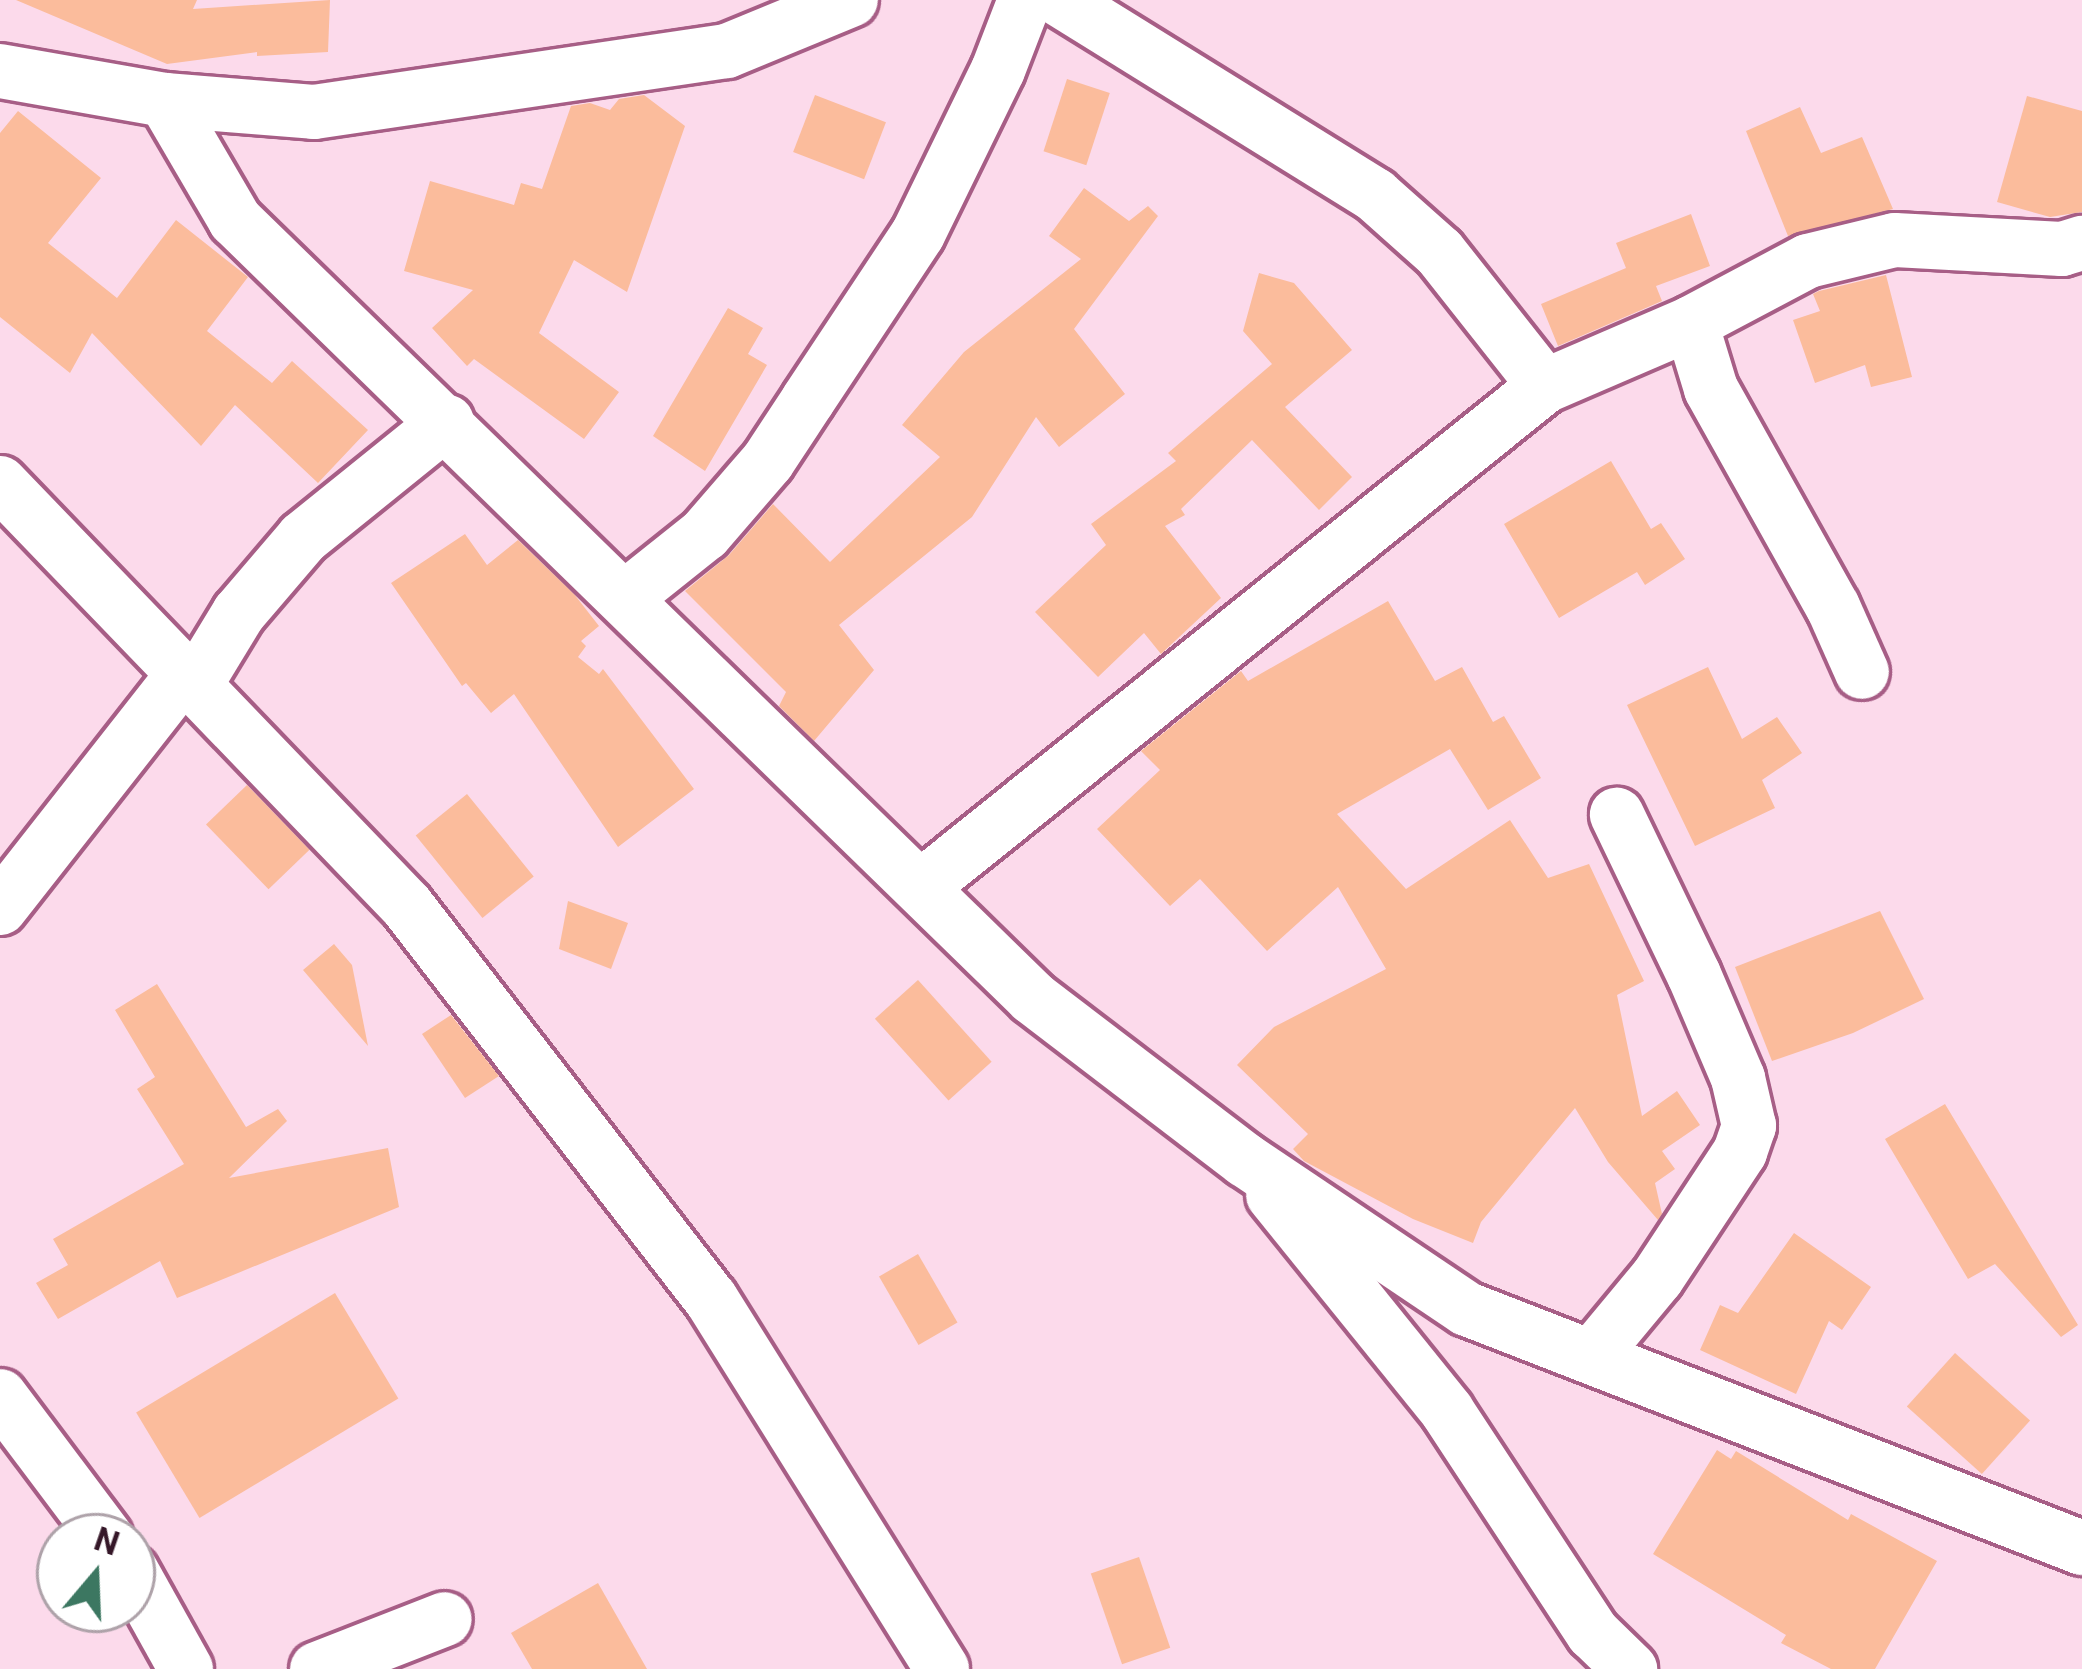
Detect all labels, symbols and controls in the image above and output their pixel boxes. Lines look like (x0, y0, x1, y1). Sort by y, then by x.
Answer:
north arrow (36, 1513, 156, 1633)
text: N (90, 1519, 124, 1564)

